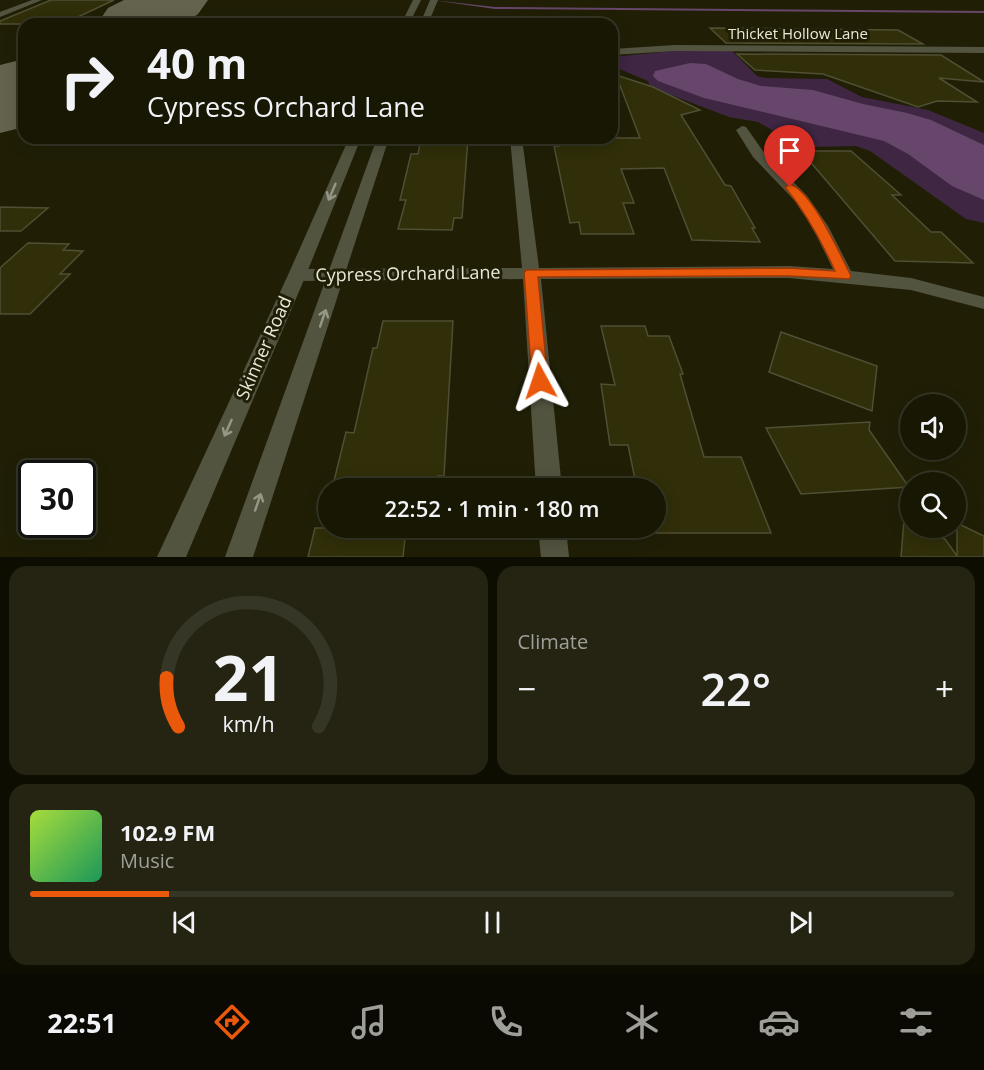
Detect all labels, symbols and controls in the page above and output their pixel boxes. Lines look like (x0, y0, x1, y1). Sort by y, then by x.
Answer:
street label: Thicket Hollow Lane (728, 23, 868, 43)
text: 40 m (147, 34, 247, 91)
icon: right (48, 42, 126, 120)
text: Cypress Orchard Lane (147, 88, 425, 125)
pin (764, 125, 815, 187)
icon: arrive (773, 134, 806, 167)
one-way arrow (326, 182, 337, 201)
street label: Cypress Orchard Lane (315, 259, 501, 287)
street label: Skinner Road (230, 292, 297, 403)
one-way arrow (318, 309, 329, 328)
position arrow (508, 349, 572, 413)
map controls (900, 394, 966, 538)
button: sound (900, 394, 966, 460)
one-way arrow (222, 419, 234, 437)
speed limit sign: 30 (18, 460, 96, 538)
button: search (900, 472, 966, 538)
one-way arrow (254, 493, 265, 512)
text: 22:52 · 1 min · 180 m (384, 493, 600, 523)
text: Climate (518, 628, 588, 655)
text: 21 (213, 634, 284, 719)
text: 22° (700, 658, 771, 719)
text: − (518, 666, 536, 711)
text: + (935, 666, 954, 711)
text: km/h (222, 710, 274, 739)
text: 102.9 FM (120, 817, 215, 847)
text: Music (120, 847, 174, 874)
icon: previous (168, 906, 201, 939)
icon: pause (476, 906, 509, 939)
icon: next (784, 906, 817, 939)
icon: directions (211, 1001, 253, 1043)
icon: music (348, 1001, 390, 1043)
icon: phone (485, 1001, 527, 1043)
icon: climate (621, 1001, 663, 1043)
icon: car (758, 1001, 800, 1043)
icon: filters (895, 1001, 937, 1043)
text: 22:51 (47, 1004, 117, 1041)

